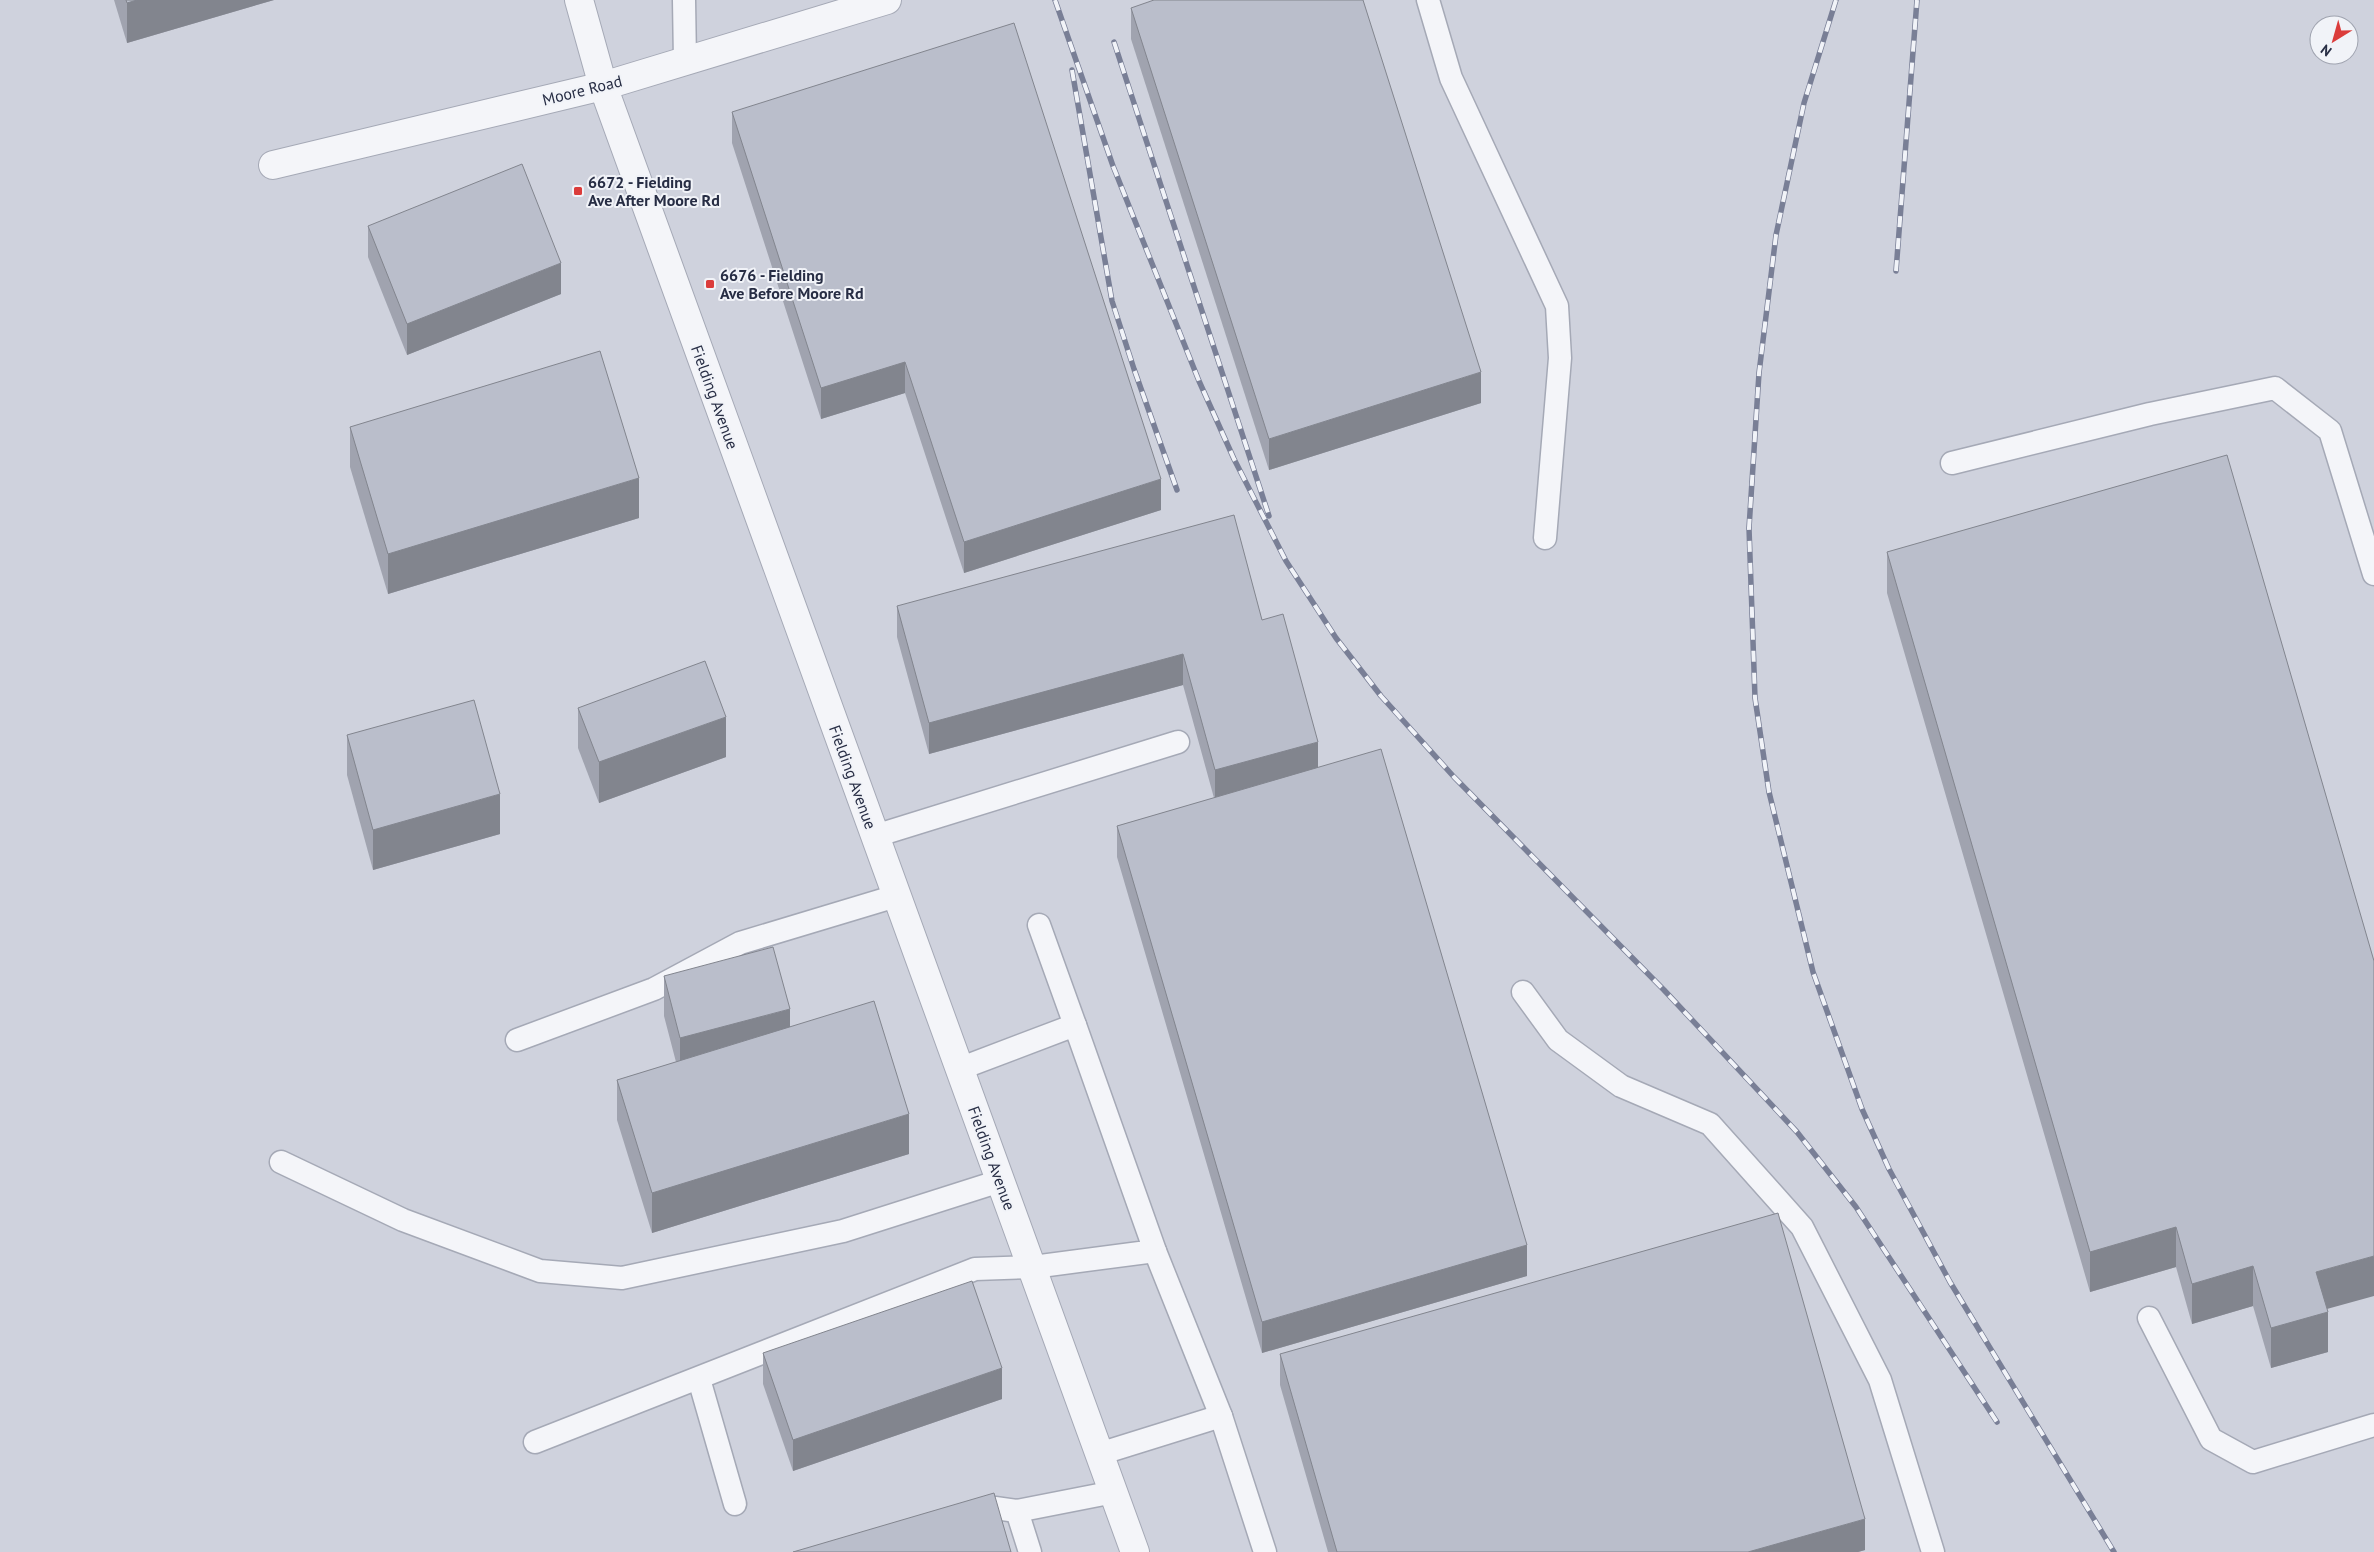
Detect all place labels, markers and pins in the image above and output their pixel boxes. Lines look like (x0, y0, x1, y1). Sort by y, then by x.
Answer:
place label: 6672 - Fielding Ave After Moore Rd (588, 172, 720, 210)
marker: 6672 - Fielding Ave After Moore Rd (572, 185, 584, 197)
place label: 6676 - Fielding Ave Before Moore Rd (720, 265, 864, 303)
marker: 6676 - Fielding Ave Before Moore Rd (704, 278, 716, 290)

